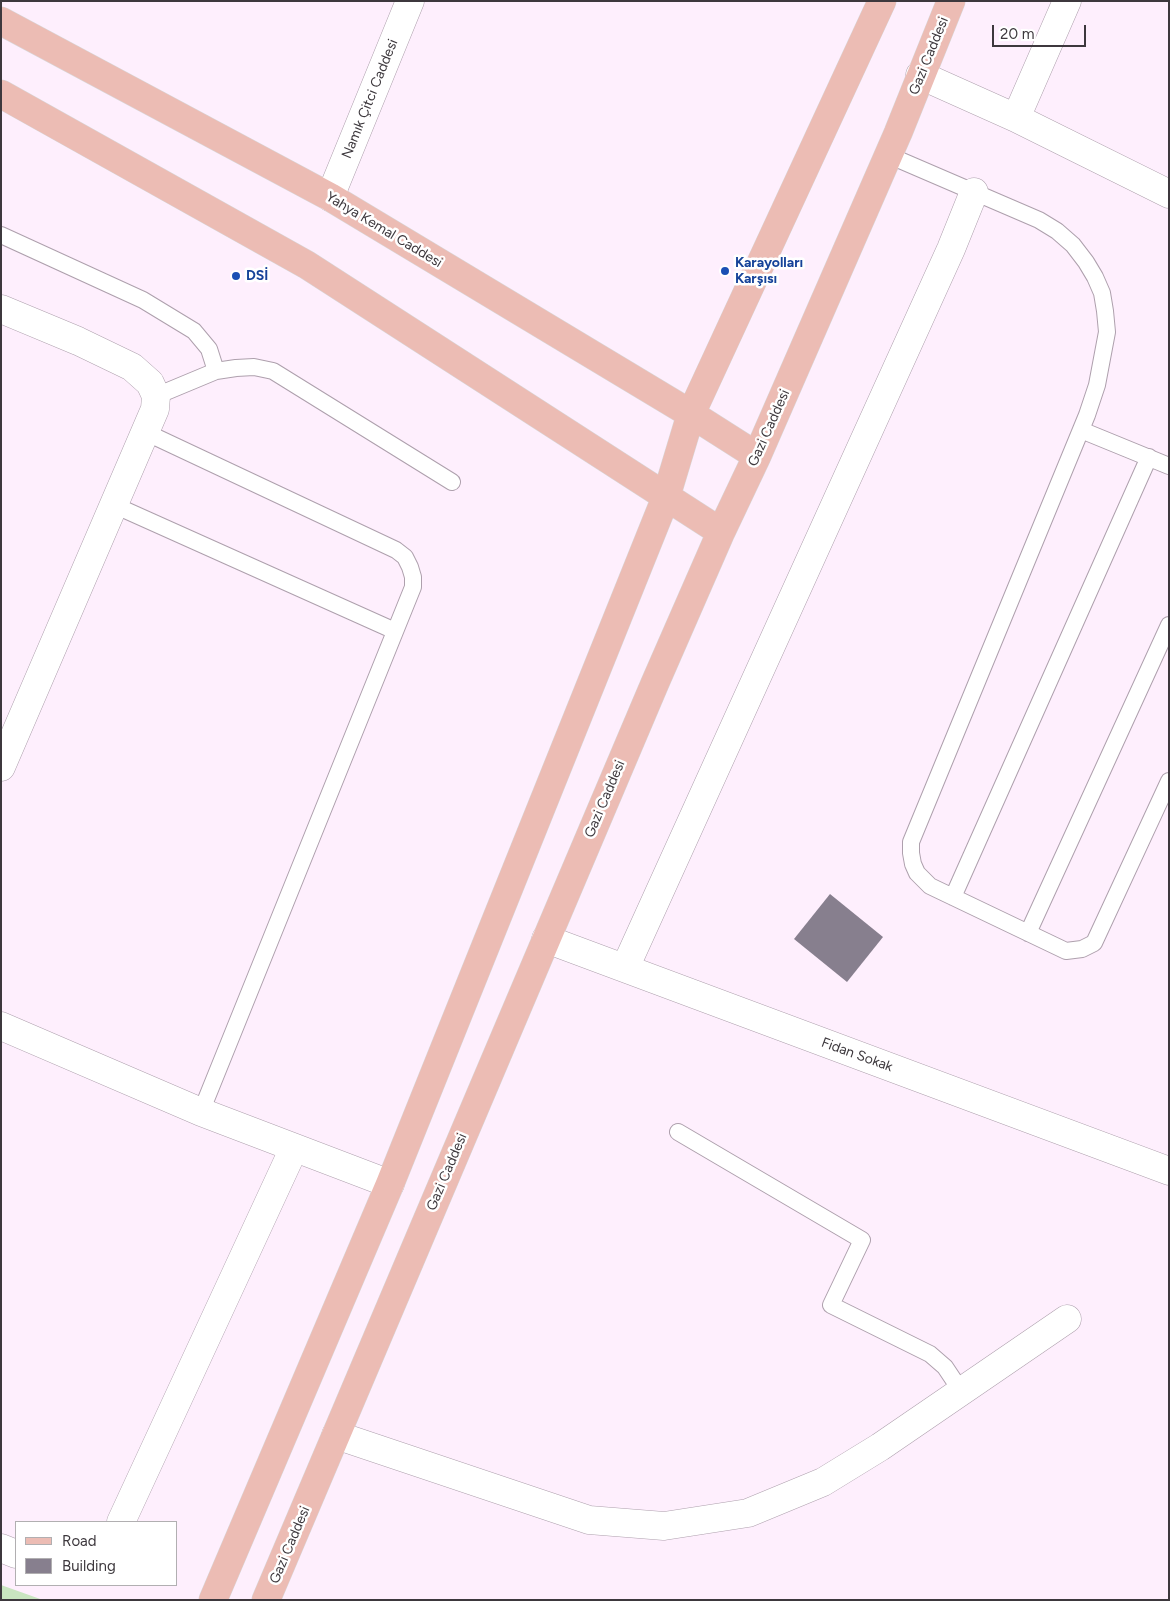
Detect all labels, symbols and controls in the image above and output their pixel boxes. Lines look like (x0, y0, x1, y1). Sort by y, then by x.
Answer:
street label: Gazi Caddesi (906, 15, 952, 97)
scale bar (995, 15, 1089, 47)
text: 20 m (1000, 25, 1034, 43)
street label: Namık Çitci Caddesi (338, 37, 402, 161)
street label: Yahya Kemal Caddesi (323, 189, 445, 271)
place label: Karayolları Karşısı (735, 255, 803, 288)
marker: Karayolları Karşısı (719, 265, 731, 277)
place label: DSİ (246, 268, 268, 284)
marker: DSİ (230, 270, 242, 282)
street label: Gazi Caddesi (745, 387, 793, 469)
street label: Gazi Caddesi (581, 758, 629, 840)
street label: Fidan Sokak (819, 1034, 895, 1076)
street label: Gazi Caddesi (423, 1131, 471, 1213)
street label: Gazi Caddesi (266, 1504, 314, 1586)
legend (15, 1521, 178, 1586)
text: Road (62, 1532, 97, 1550)
text: Building (62, 1557, 116, 1575)

